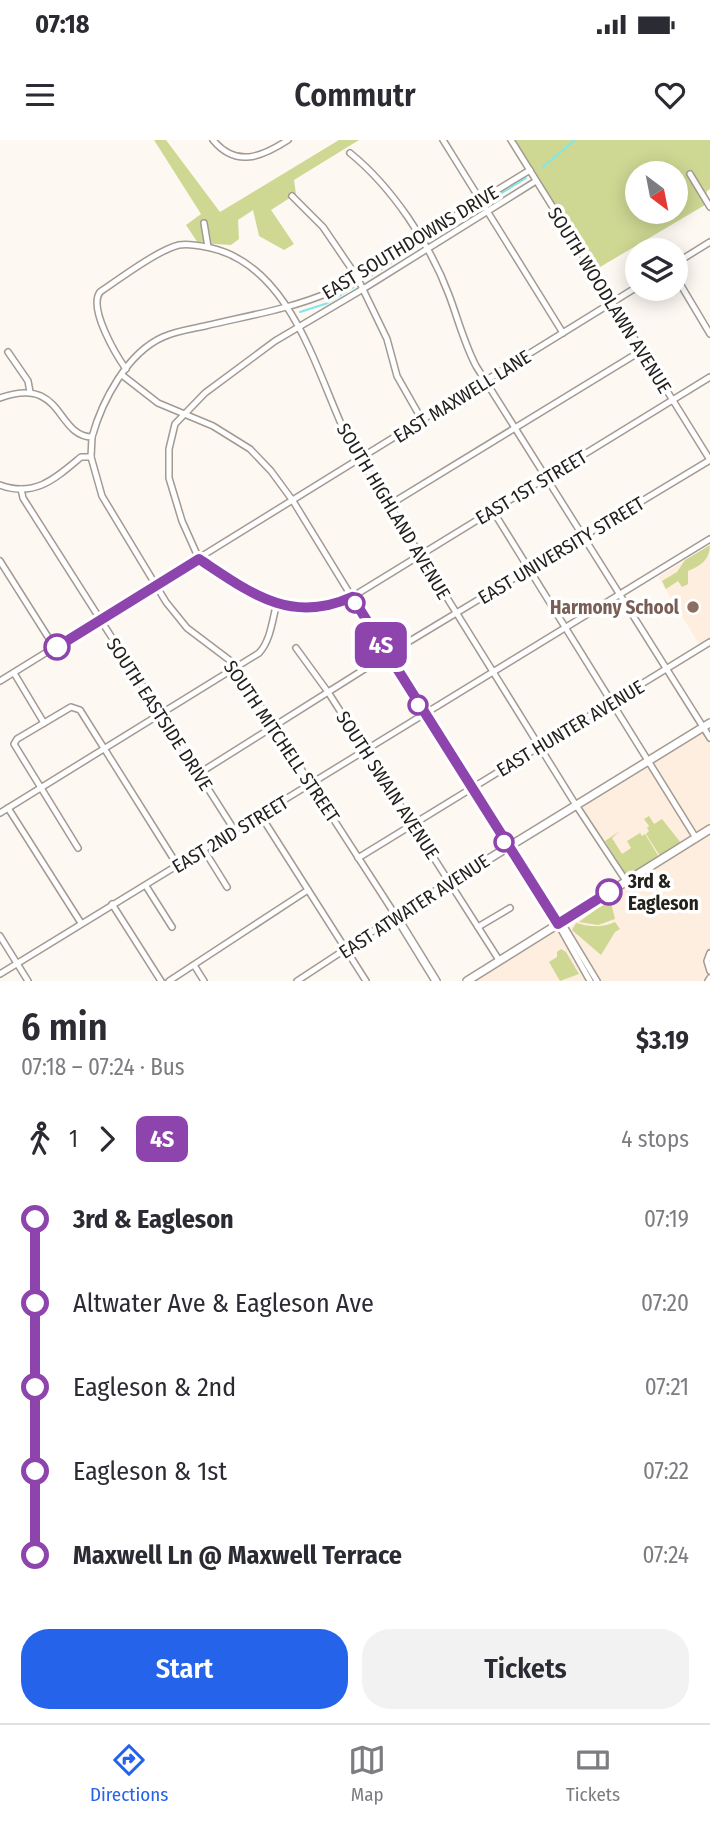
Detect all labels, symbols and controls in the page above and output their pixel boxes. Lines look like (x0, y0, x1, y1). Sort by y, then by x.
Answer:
text: 07:18 (35, 9, 90, 40)
icon: menu (21, 76, 59, 114)
text: Commutr (294, 76, 416, 114)
icon: heart (651, 76, 689, 114)
north arrow (625, 161, 688, 224)
map controls (625, 161, 688, 301)
street label: EAST SOUTHDOWNS DRIVE (318, 181, 503, 304)
street label: SOUTH WOODLAWN AVENUE (543, 203, 676, 398)
button: layers (625, 238, 688, 301)
street label: EAST MAXWELL LANE (389, 345, 535, 448)
street label: SOUTH HIGHLAND AVENUE (332, 419, 455, 604)
street label: EAST 1ST STREET (471, 445, 591, 530)
street label: EAST UNIVERSITY STREET (474, 492, 649, 609)
unlabelled marker (345, 593, 365, 613)
place label: Harmony School (550, 596, 680, 619)
marker: Harmony School (685, 599, 701, 615)
line badge: 4S (350, 622, 412, 668)
text: 4S (369, 631, 393, 659)
unlabelled marker (44, 634, 70, 660)
street label: SOUTH EASTSIDE DRIVE (102, 634, 218, 795)
street label: SOUTH MITCHELL STREET (219, 656, 344, 827)
street label: EAST HUNTER AVENUE (492, 675, 648, 782)
unlabelled marker (408, 695, 428, 715)
street label: SOUTH SWAIN AVENUE (331, 707, 444, 864)
street label: EAST 2ND STREET (168, 791, 293, 878)
unlabelled marker (494, 832, 514, 852)
street label: EAST ATWATER AVENUE (335, 849, 494, 964)
place label: 3rd & Eagleson (627, 870, 699, 915)
marker: 3rd & Eagleson (596, 879, 622, 905)
text: 6 min (21, 1004, 108, 1050)
text: $3.19 (636, 1025, 689, 1056)
text: 07:18 – 07:24 · Bus (21, 1053, 185, 1081)
icon: walk (21, 1120, 59, 1158)
icon: forward (88, 1120, 126, 1158)
text: 1 (69, 1125, 78, 1153)
text: 4S (150, 1125, 174, 1153)
text: 4 stops (621, 1125, 689, 1153)
text: 3rd & Eagleson (73, 1204, 234, 1235)
text: 07:19 (644, 1205, 689, 1233)
text: Altwater Ave & Eagleson Ave (73, 1288, 374, 1319)
text: 07:20 (641, 1289, 689, 1317)
text: Eagleson & 2nd (73, 1372, 236, 1403)
text: 07:21 (645, 1373, 689, 1401)
text: Eagleson & 1st (73, 1456, 227, 1487)
text: 07:22 (643, 1457, 689, 1485)
text: Maxwell Ln @ Maxwell Terrace (73, 1540, 402, 1571)
text: 07:24 (642, 1541, 689, 1569)
button: Start (21, 1629, 348, 1709)
button: Tickets (362, 1629, 689, 1709)
tab: Directions (90, 1741, 168, 1806)
tab: Map (348, 1741, 386, 1806)
tab: Tickets (566, 1741, 620, 1806)

